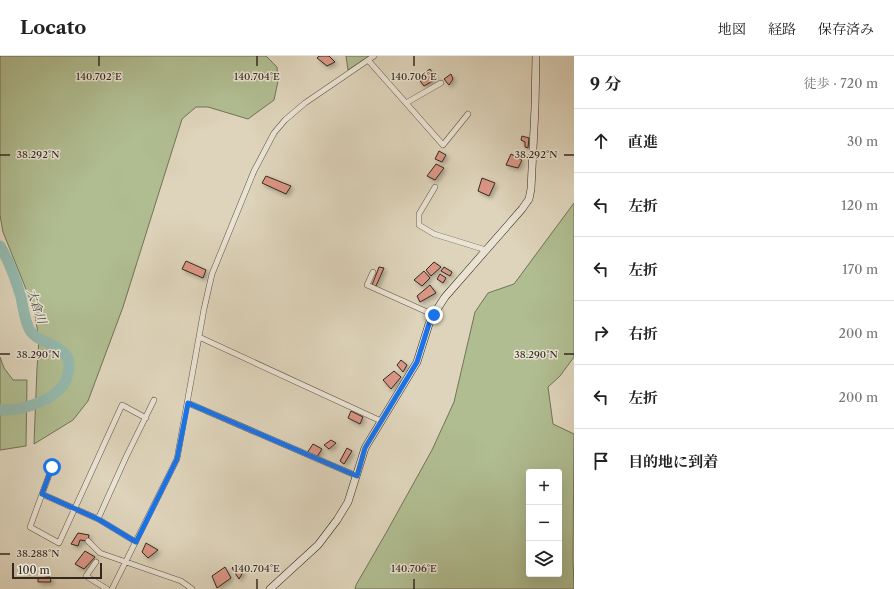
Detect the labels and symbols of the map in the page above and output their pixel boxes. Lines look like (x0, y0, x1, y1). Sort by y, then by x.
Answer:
text: 140.702°E (76, 70, 122, 83)
text: 140.704°E (234, 70, 280, 83)
text: 140.706°E (391, 70, 437, 83)
text: 38.292°N (16, 148, 60, 161)
text: 38.292°N (514, 148, 558, 161)
water label: 大倉川 (24, 287, 51, 327)
route end (425, 306, 443, 324)
text: 38.290°N (16, 348, 60, 361)
text: 38.290°N (514, 348, 558, 361)
route start (43, 458, 61, 476)
text: 38.288°N (16, 547, 60, 560)
scale bar (12, 561, 102, 580)
text: 140.704°E (234, 562, 280, 575)
text: 140.706°E (391, 562, 437, 575)

